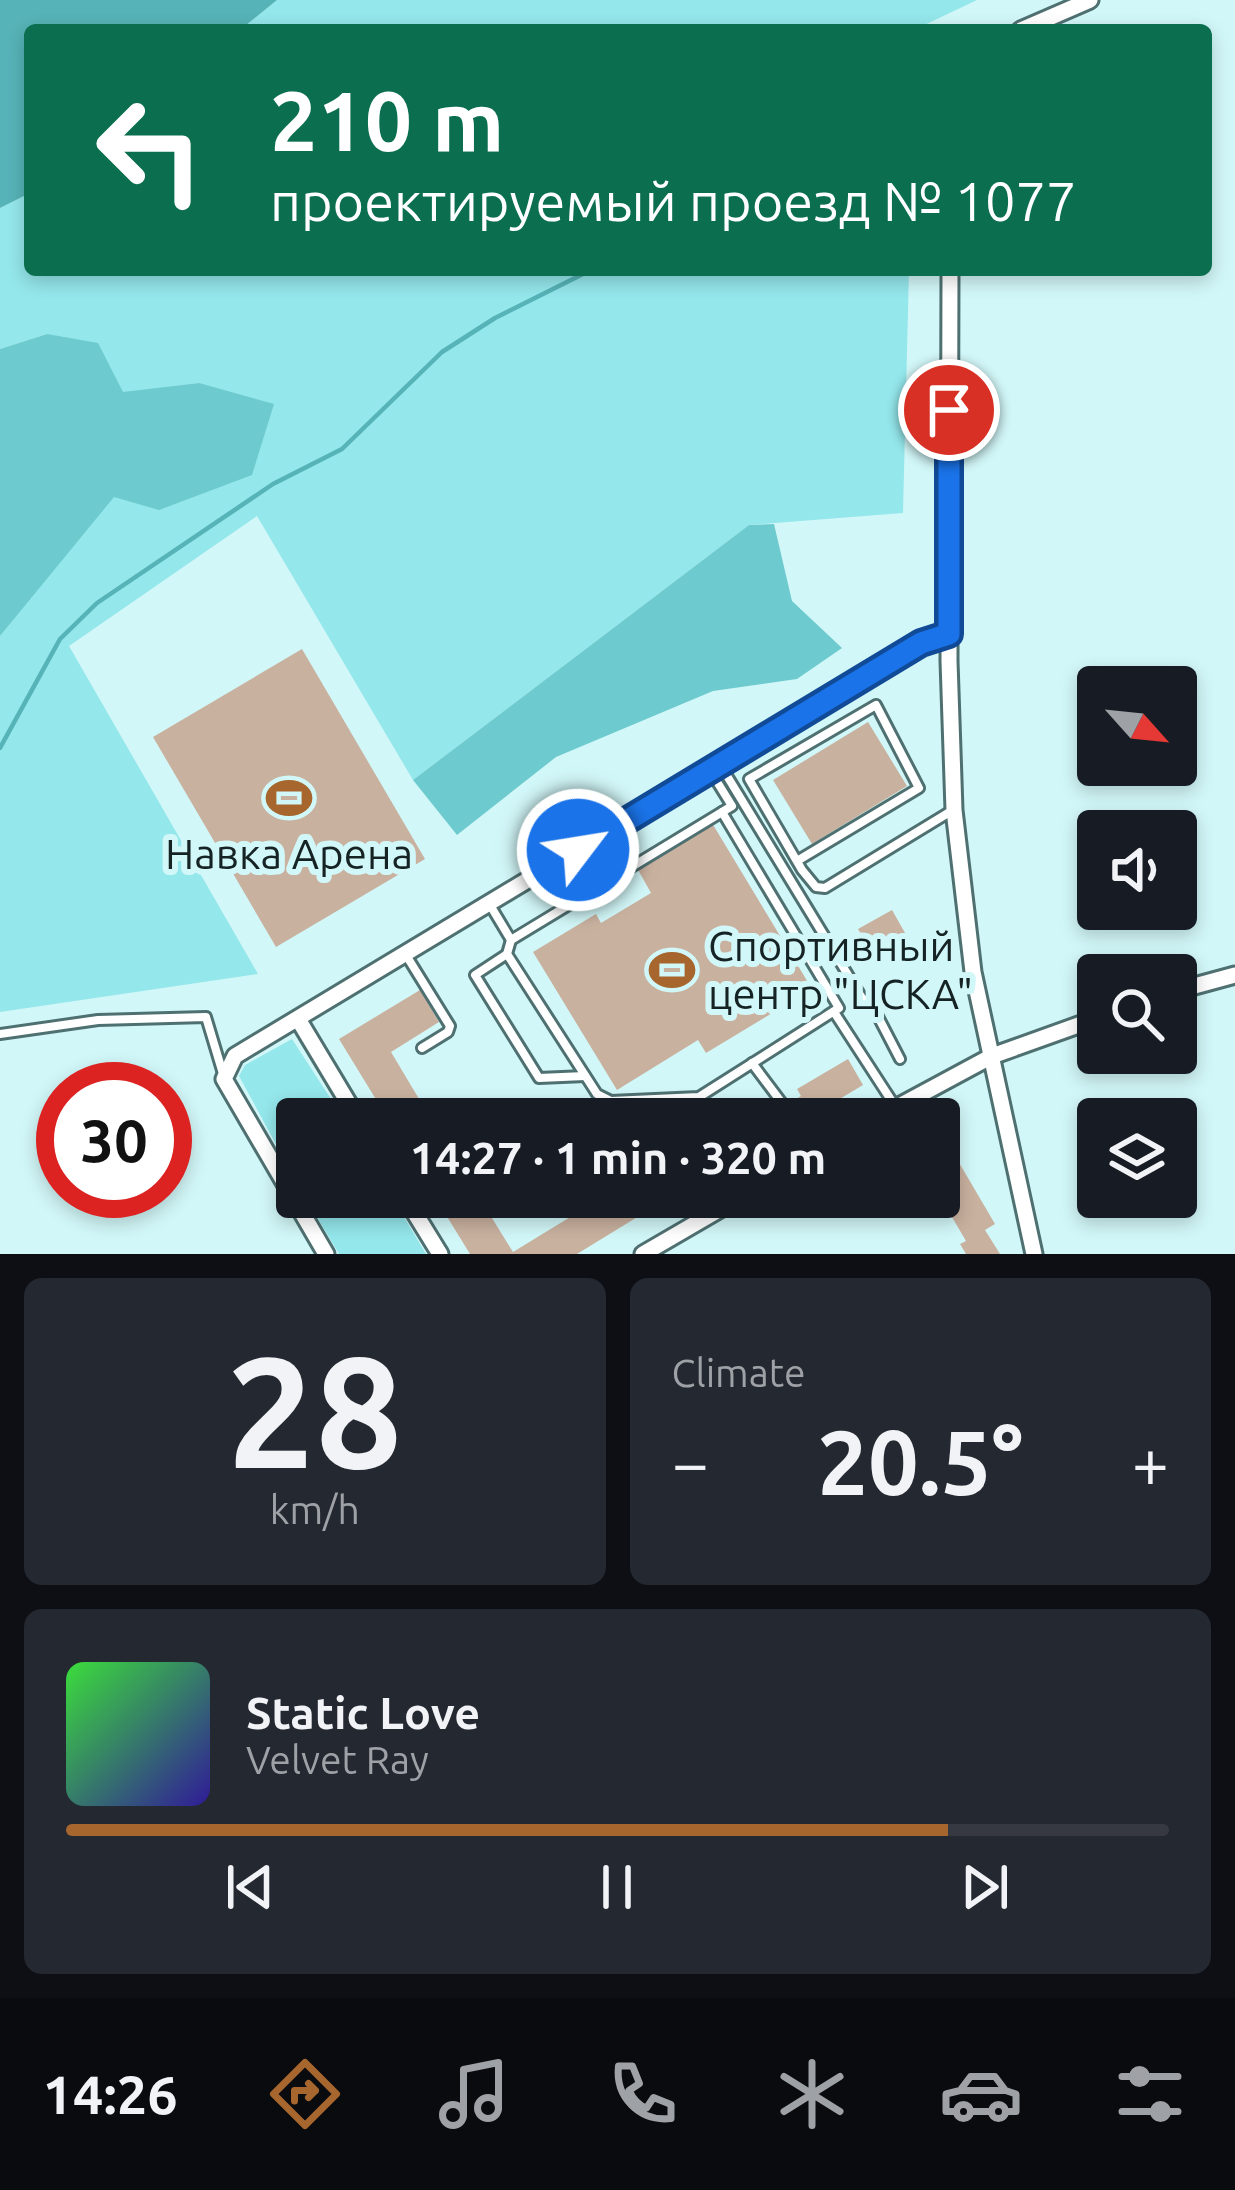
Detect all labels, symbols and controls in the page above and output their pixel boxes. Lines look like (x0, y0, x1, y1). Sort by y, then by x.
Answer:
icon: left (72, 72, 228, 228)
text: 210 m (270, 73, 504, 167)
text: проектируемый проезд № 1077 (270, 171, 1077, 231)
pin (898, 359, 1000, 461)
icon: arrive (916, 377, 982, 443)
north arrow (1077, 666, 1197, 786)
map controls (1077, 666, 1197, 1218)
sports icon: Навка Арена (264, 773, 314, 823)
position arrow (515, 787, 641, 913)
button: sound (1077, 810, 1197, 930)
place label: Навка Арена (165, 830, 413, 877)
place label: Спортивный центр "ЦСКА" (708, 922, 973, 1017)
sports icon: Спортивный центр "ЦСКА" (647, 945, 697, 995)
button: search (1077, 954, 1197, 1074)
speed limit sign: 30 (36, 1062, 192, 1218)
button: layers (1077, 1098, 1197, 1218)
text: 14:27 · 1 min · 320 m (410, 1132, 826, 1183)
text: 28 (227, 1323, 403, 1497)
text: Climate (672, 1351, 806, 1394)
text: 20.5° (817, 1411, 1023, 1512)
text: − (672, 1425, 709, 1499)
text: + (1132, 1425, 1169, 1499)
text: km/h (270, 1488, 360, 1531)
text: Static Love (246, 1687, 480, 1738)
text: Velvet Ray (246, 1738, 429, 1781)
icon: previous (217, 1854, 283, 1920)
icon: pause (584, 1854, 650, 1920)
icon: next (952, 1854, 1018, 1920)
icon: directions (263, 2052, 347, 2136)
icon: music (432, 2052, 516, 2136)
icon: phone (601, 2052, 685, 2136)
icon: climate (770, 2052, 854, 2136)
icon: car (939, 2052, 1023, 2136)
icon: filters (1108, 2052, 1192, 2136)
text: 14:26 (43, 2064, 178, 2124)

